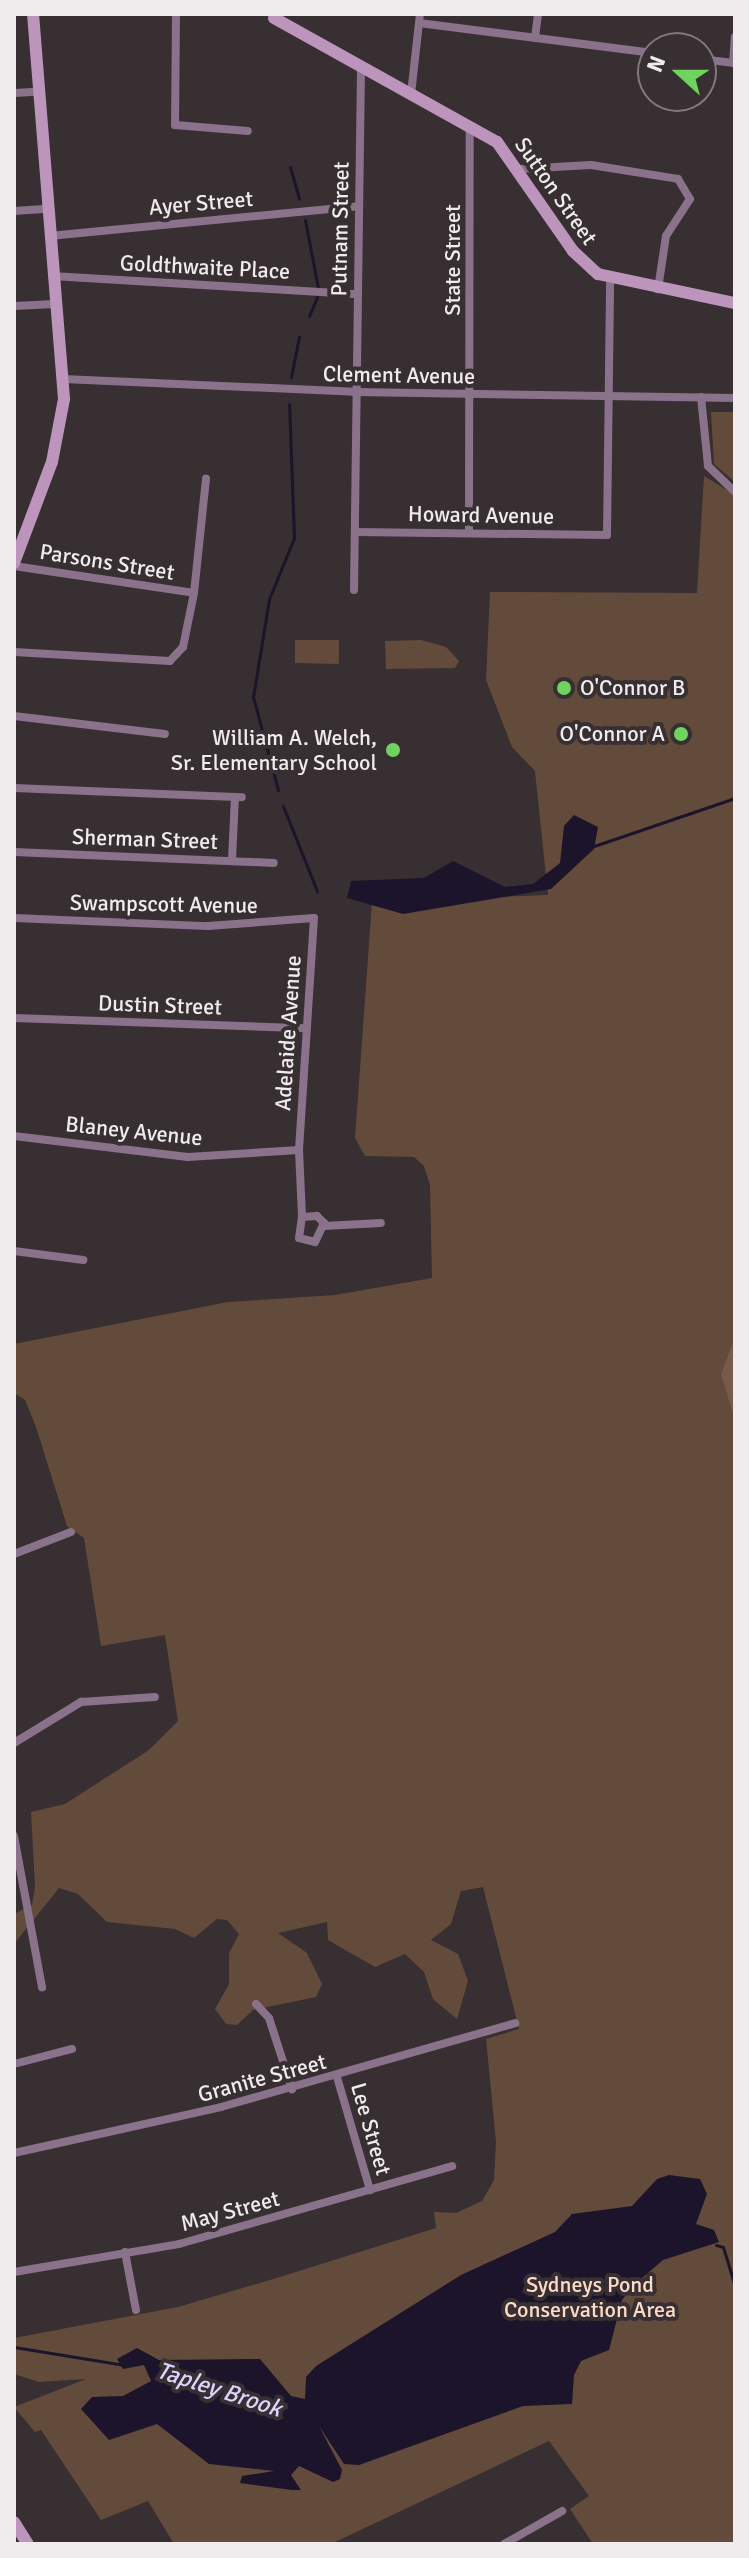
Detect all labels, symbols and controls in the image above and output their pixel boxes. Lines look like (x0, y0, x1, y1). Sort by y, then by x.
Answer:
north arrow (637, 32, 717, 112)
text: N (641, 52, 671, 76)
street label: Sutton Street (509, 132, 603, 250)
street label: Putnam Street (326, 161, 354, 297)
street label: Ayer Street (148, 185, 254, 221)
street label: State Street (440, 204, 466, 316)
street label: Goldthwaite Place (119, 249, 291, 285)
street label: Clement Avenue (323, 360, 475, 390)
street label: Howard Avenue (408, 501, 554, 529)
street label: Parsons Street (38, 538, 176, 586)
place label: O'Connor B (580, 675, 685, 701)
marker: O'Connor B (555, 679, 573, 697)
place label: O'Connor A (560, 721, 665, 747)
place label: William A. Welch, Sr. Elementary School (171, 724, 377, 776)
marker: O'Connor A (672, 725, 690, 743)
marker: William A. Welch, Sr. Elementary School (384, 741, 402, 759)
street label: Sherman Street (72, 823, 218, 855)
street label: Swampscott Avenue (70, 889, 258, 919)
street label: Adelaide Avenue (269, 954, 307, 1112)
street label: Dustin Street (98, 990, 222, 1020)
street label: Blaney Avenue (64, 1111, 204, 1151)
street label: Granite Street (195, 2048, 329, 2108)
street label: Lee Street (345, 2080, 397, 2178)
street label: May Street (178, 2185, 282, 2237)
park label: Sydneys Pond Conservation Area (504, 2271, 676, 2322)
water label: Tapley Brook (153, 2356, 285, 2424)

